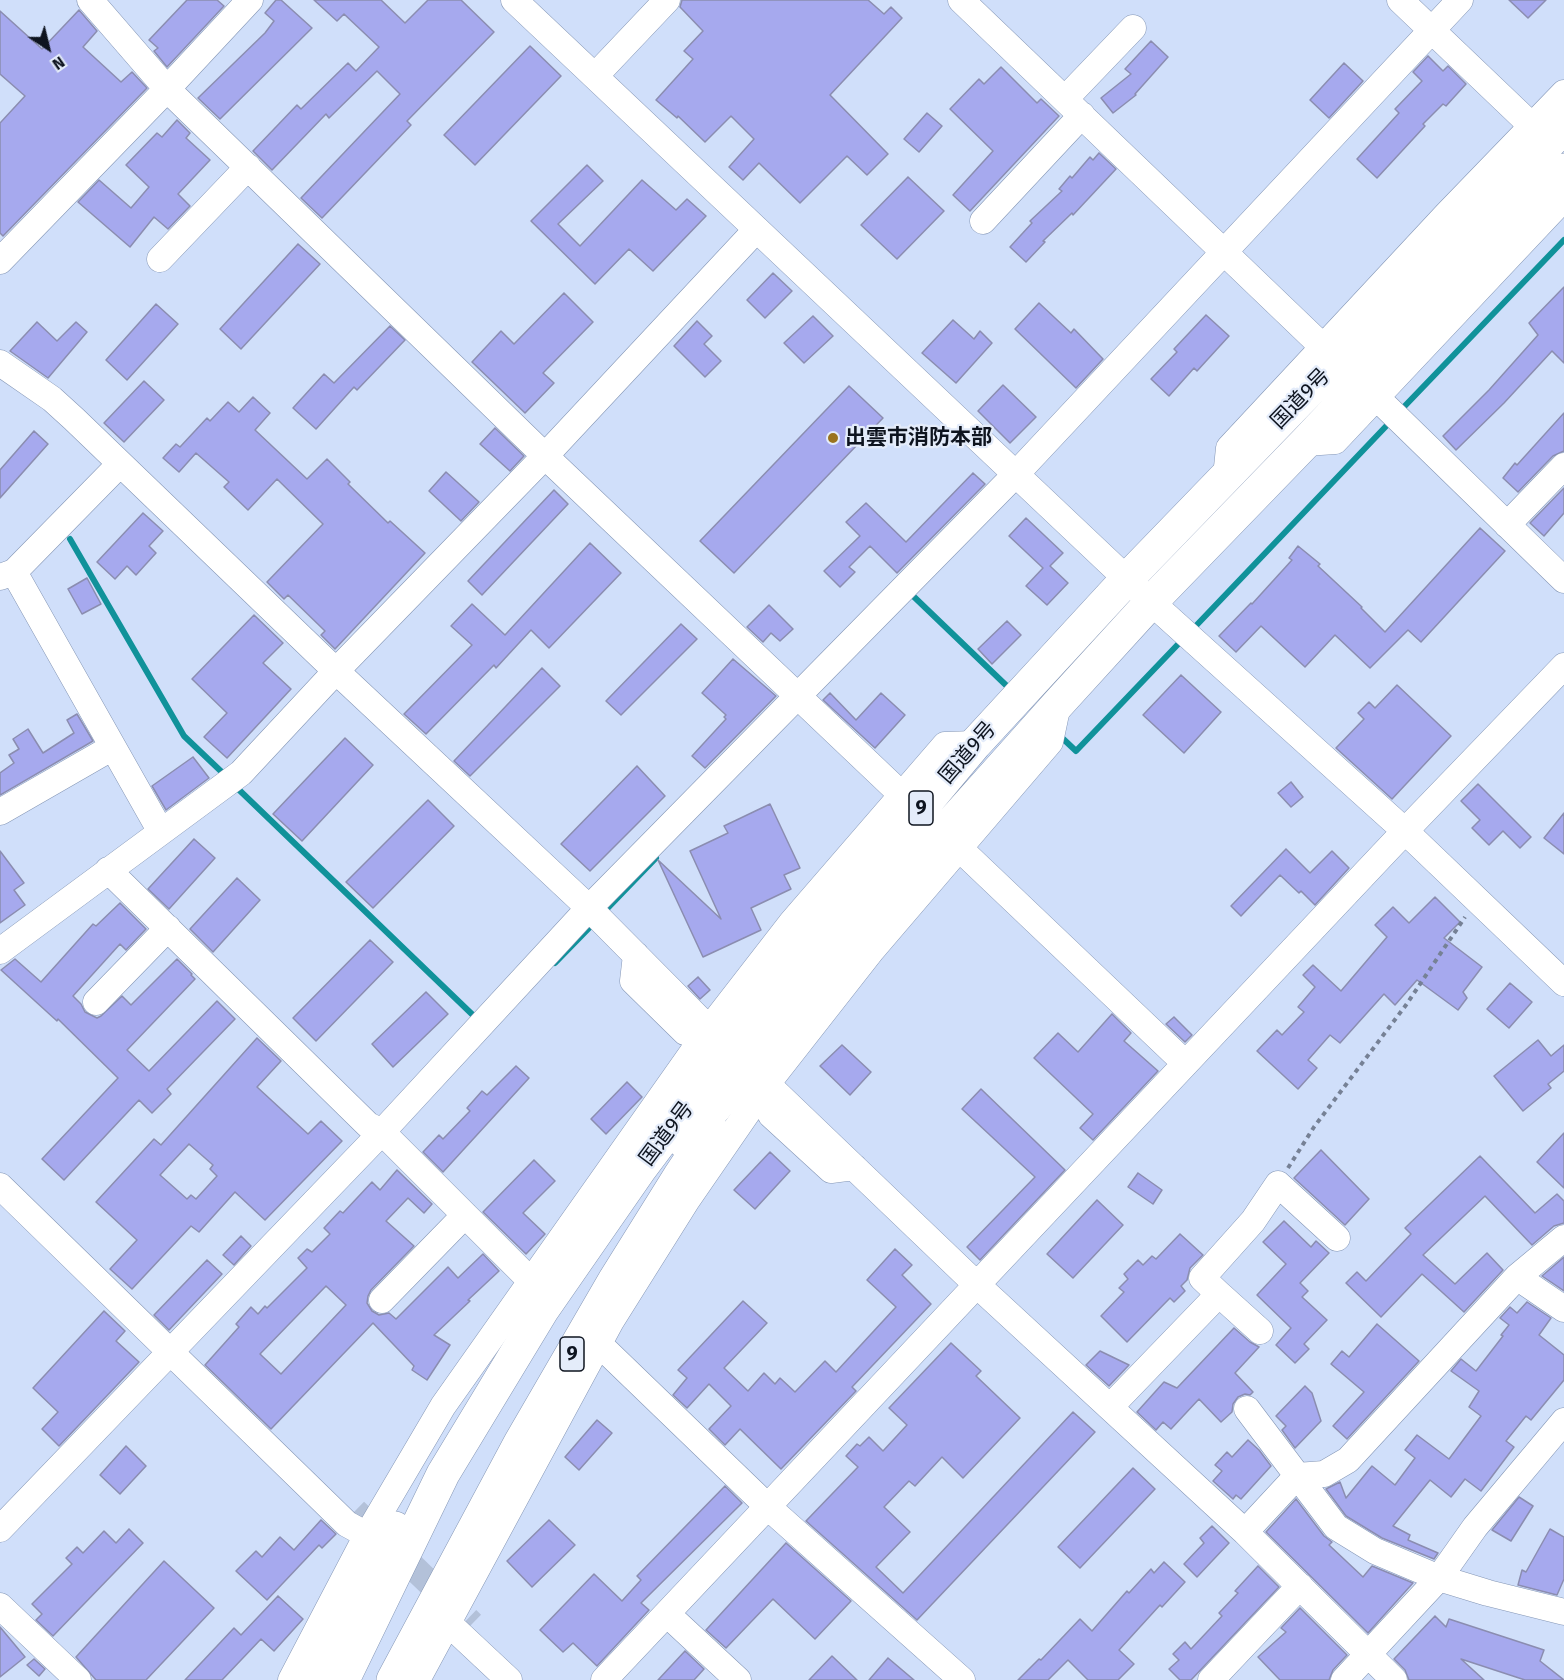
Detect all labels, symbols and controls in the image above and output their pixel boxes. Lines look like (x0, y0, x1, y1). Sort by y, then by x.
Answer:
north arrow (18, 18, 78, 78)
text: N (49, 52, 68, 74)
street label: 国道9号 (1266, 364, 1336, 434)
place label: 出雲市消防本部 (845, 425, 992, 451)
marker: 出雲市消防本部 (826, 431, 840, 445)
street label: 国道9号 (934, 717, 1002, 789)
road number: 9 (909, 791, 933, 825)
street label: 国道9号 (635, 1097, 699, 1171)
road number: 9 (560, 1337, 584, 1371)

